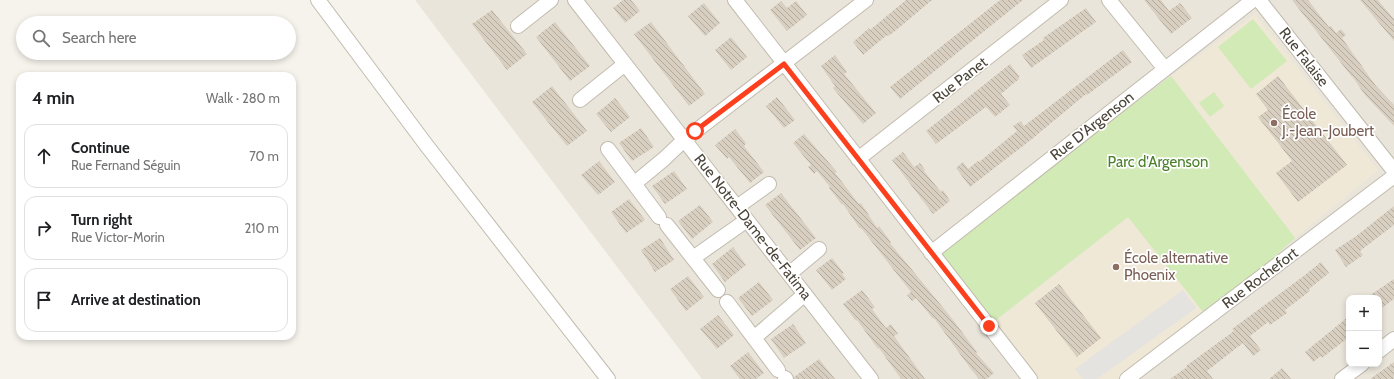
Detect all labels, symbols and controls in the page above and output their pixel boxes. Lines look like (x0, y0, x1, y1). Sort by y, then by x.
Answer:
search box (16, 16, 296, 60)
street label: Rue Falaise (1275, 24, 1333, 90)
icon: search (30, 27, 52, 49)
text: Search here (62, 29, 137, 47)
street label: Rue Panet (929, 53, 991, 107)
text: 4 min (32, 88, 75, 108)
street label: Rue D'Argenson (1047, 88, 1137, 164)
text: Walk · 280 m (206, 90, 280, 106)
place label: École J.-Jean-Joubert (1281, 104, 1374, 140)
marker: École J.-Jean-Joubert (1269, 118, 1279, 128)
route start (686, 122, 704, 140)
text: Continue (71, 139, 130, 157)
icon: ahead (33, 145, 55, 167)
text: 70 m (249, 148, 279, 164)
street label: Rue Notre-Dame-de-Fatima (690, 151, 816, 304)
park label: Parc d'Argenson (1108, 153, 1208, 171)
text: Rue Fernand Séguin (71, 157, 181, 173)
text: Turn right (71, 211, 132, 229)
icon: right (33, 217, 55, 239)
text: 210 m (245, 220, 279, 236)
text: Rue Victor-Morin (71, 229, 165, 245)
street label: Rue Rochefort (1219, 244, 1301, 312)
place label: École alternative Phoenix (1124, 248, 1229, 284)
marker: École alternative Phoenix (1111, 262, 1121, 272)
icon: arrive (33, 289, 55, 311)
text: Arrive at destination (71, 291, 201, 309)
map controls (1346, 295, 1382, 367)
button: + (1346, 295, 1382, 331)
route end (980, 317, 998, 335)
button: − (1346, 331, 1382, 367)

